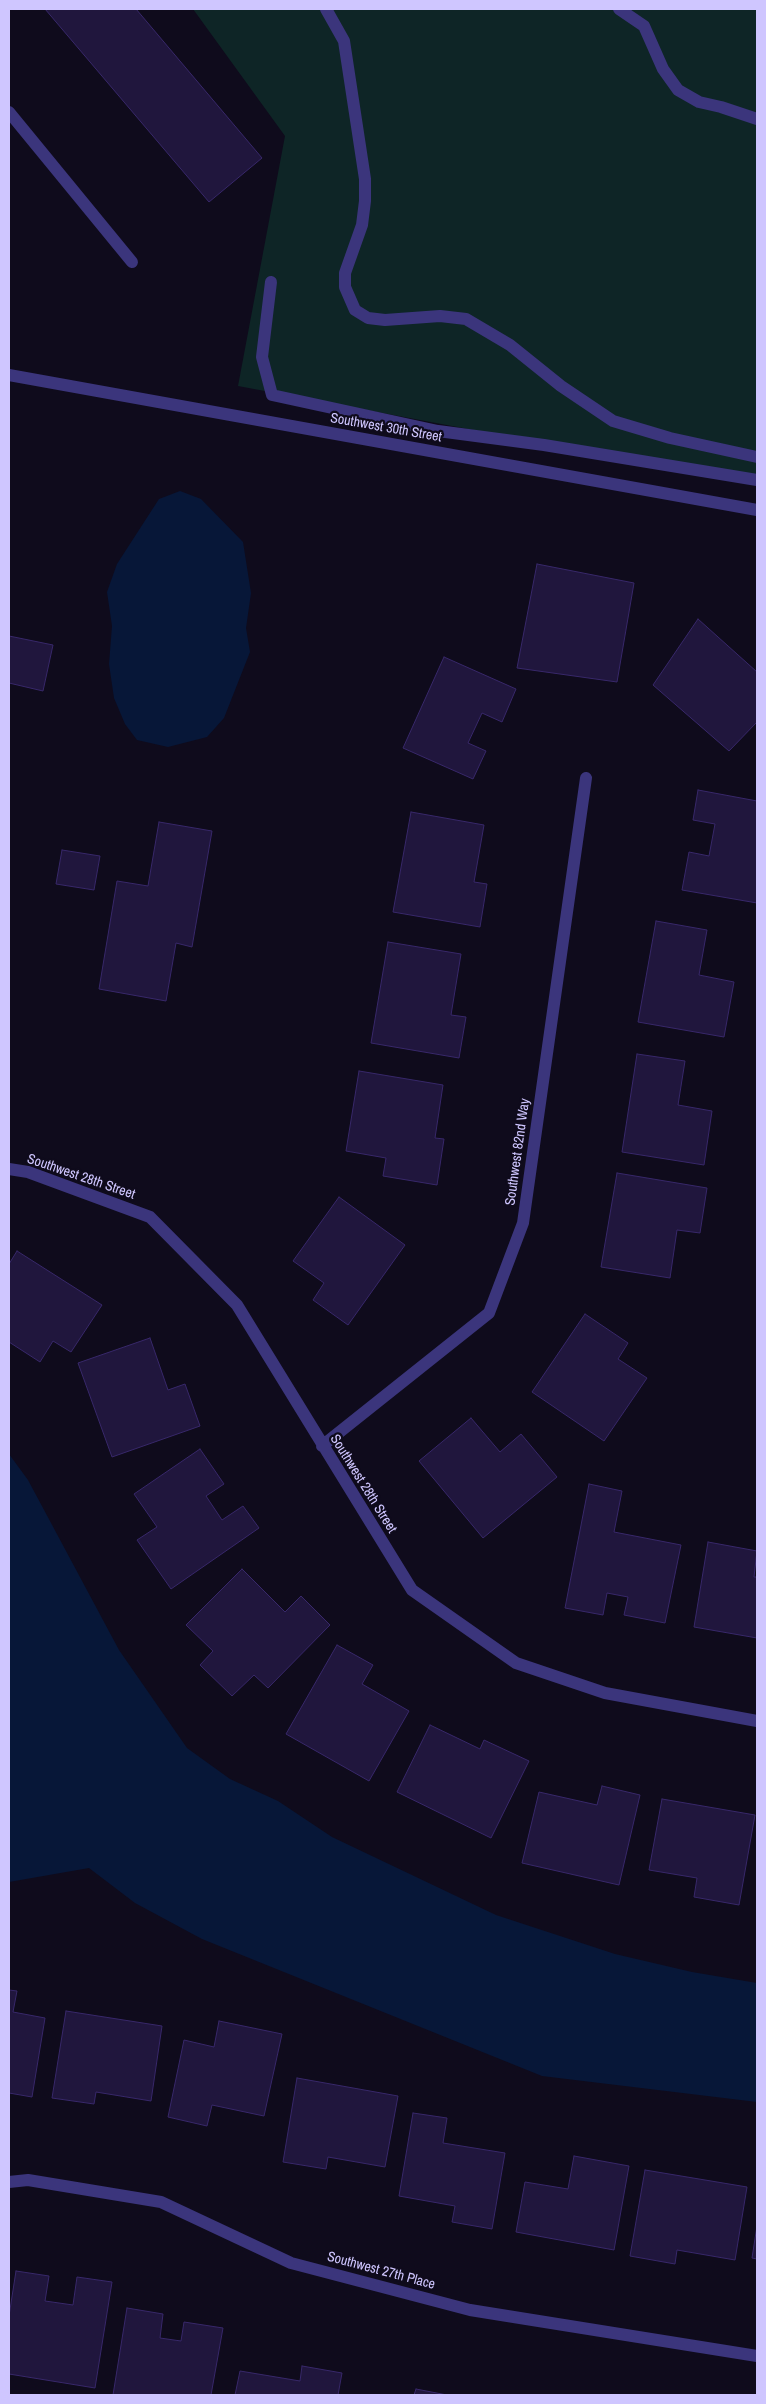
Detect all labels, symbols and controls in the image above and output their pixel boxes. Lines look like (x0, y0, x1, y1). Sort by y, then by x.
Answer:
street label: Southwest 30th Street (329, 410, 443, 446)
street label: Southwest 82nd Way (502, 1097, 534, 1207)
street label: Southwest 28th Street (25, 1151, 137, 1203)
street label: Southwest 28th Street (326, 1432, 400, 1536)
street label: Southwest 27th Place (325, 2249, 437, 2293)

